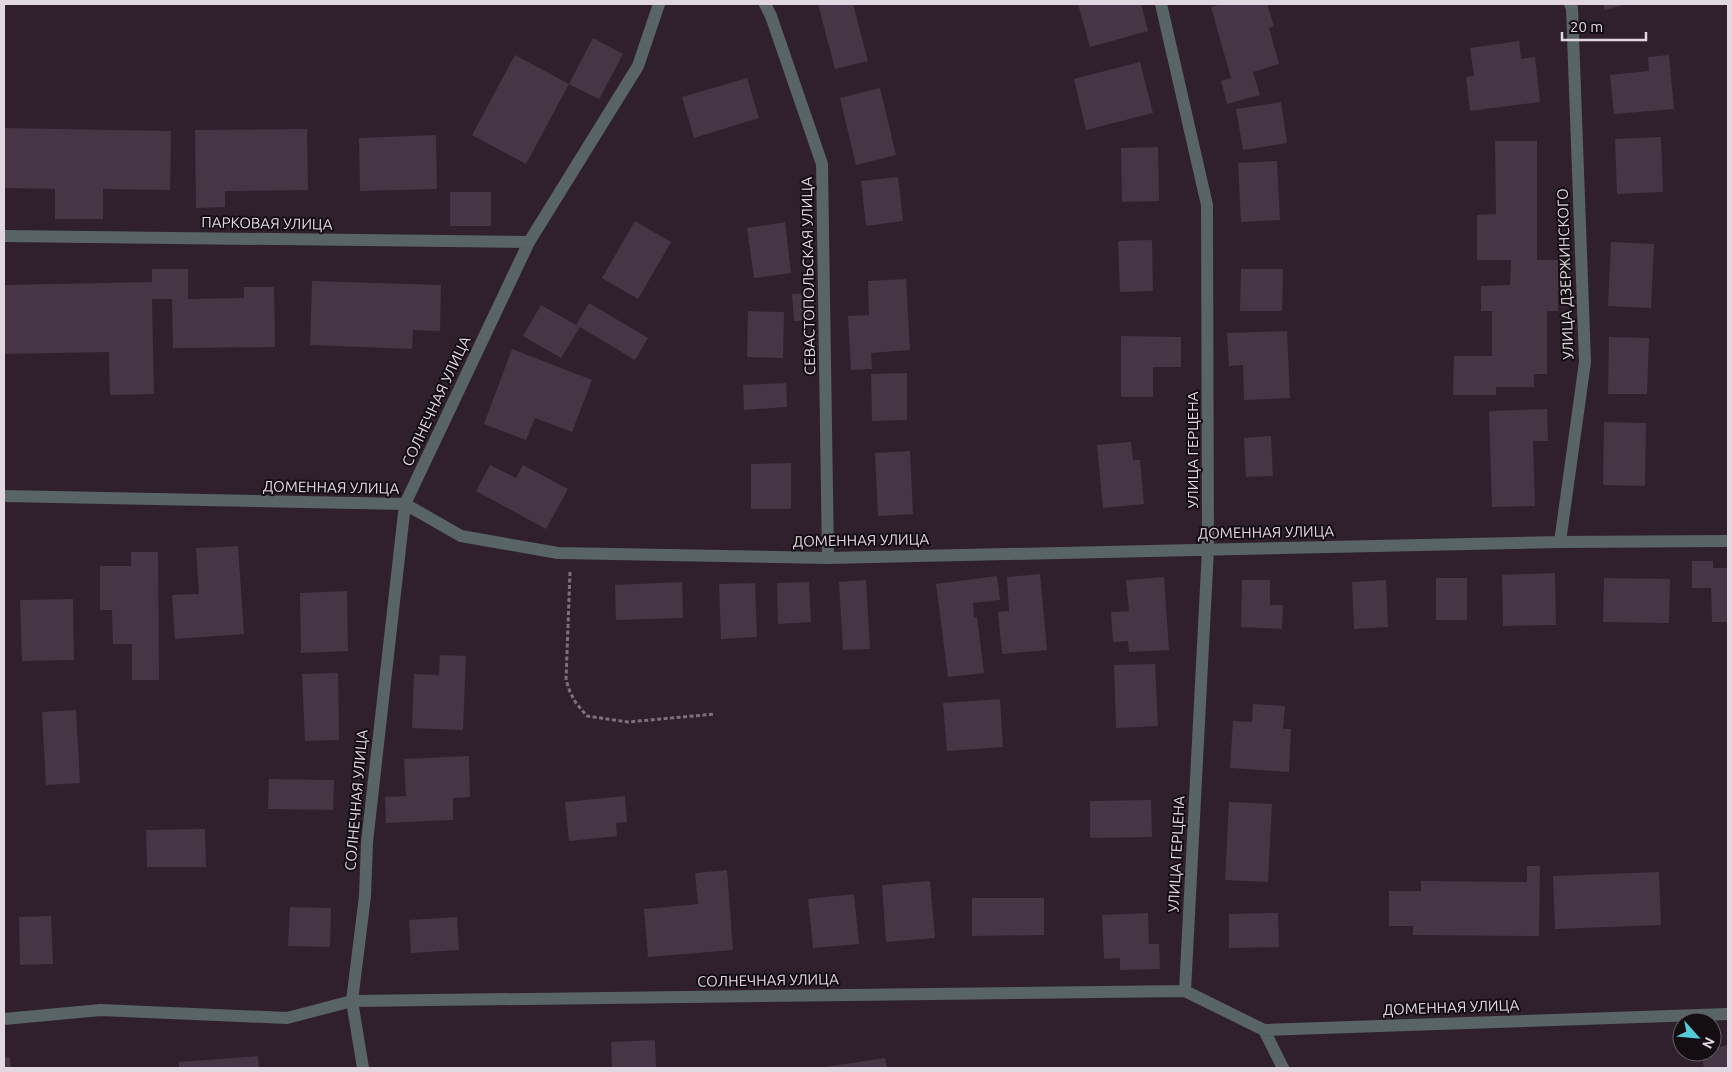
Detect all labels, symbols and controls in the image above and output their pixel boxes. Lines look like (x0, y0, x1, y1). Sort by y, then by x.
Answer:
scale bar (1562, 10, 1646, 42)
text: 20 m (1570, 18, 1603, 35)
street label: СЕВАСТОПОЛЬСКАЯ УЛИЦА (798, 177, 818, 375)
street label: УЛИЦА ДЗЕРЖИНСКОГО (1554, 188, 1576, 360)
street label: ПАРКОВАЯ УЛИЦА (201, 213, 333, 233)
street label: СОЛНЕЧНАЯ УЛИЦА (398, 333, 474, 469)
street label: УЛИЦА ГЕРЦЕНА (1184, 391, 1201, 508)
street label: ДОМЕННАЯ УЛИЦА (263, 477, 400, 497)
street label: ДОМЕННАЯ УЛИЦА (1198, 522, 1335, 542)
street label: ДОМЕННАЯ УЛИЦА (793, 530, 930, 550)
street label: СОЛНЕЧНАЯ УЛИЦА (341, 728, 371, 871)
street label: УЛИЦА ГЕРЦЕНА (1164, 795, 1188, 913)
street label: СОЛНЕЧНАЯ УЛИЦА (697, 970, 839, 990)
street label: ДОМЕННАЯ УЛИЦА (1382, 996, 1520, 1018)
north arrow (1672, 1012, 1722, 1062)
text: N (1699, 1035, 1718, 1051)

